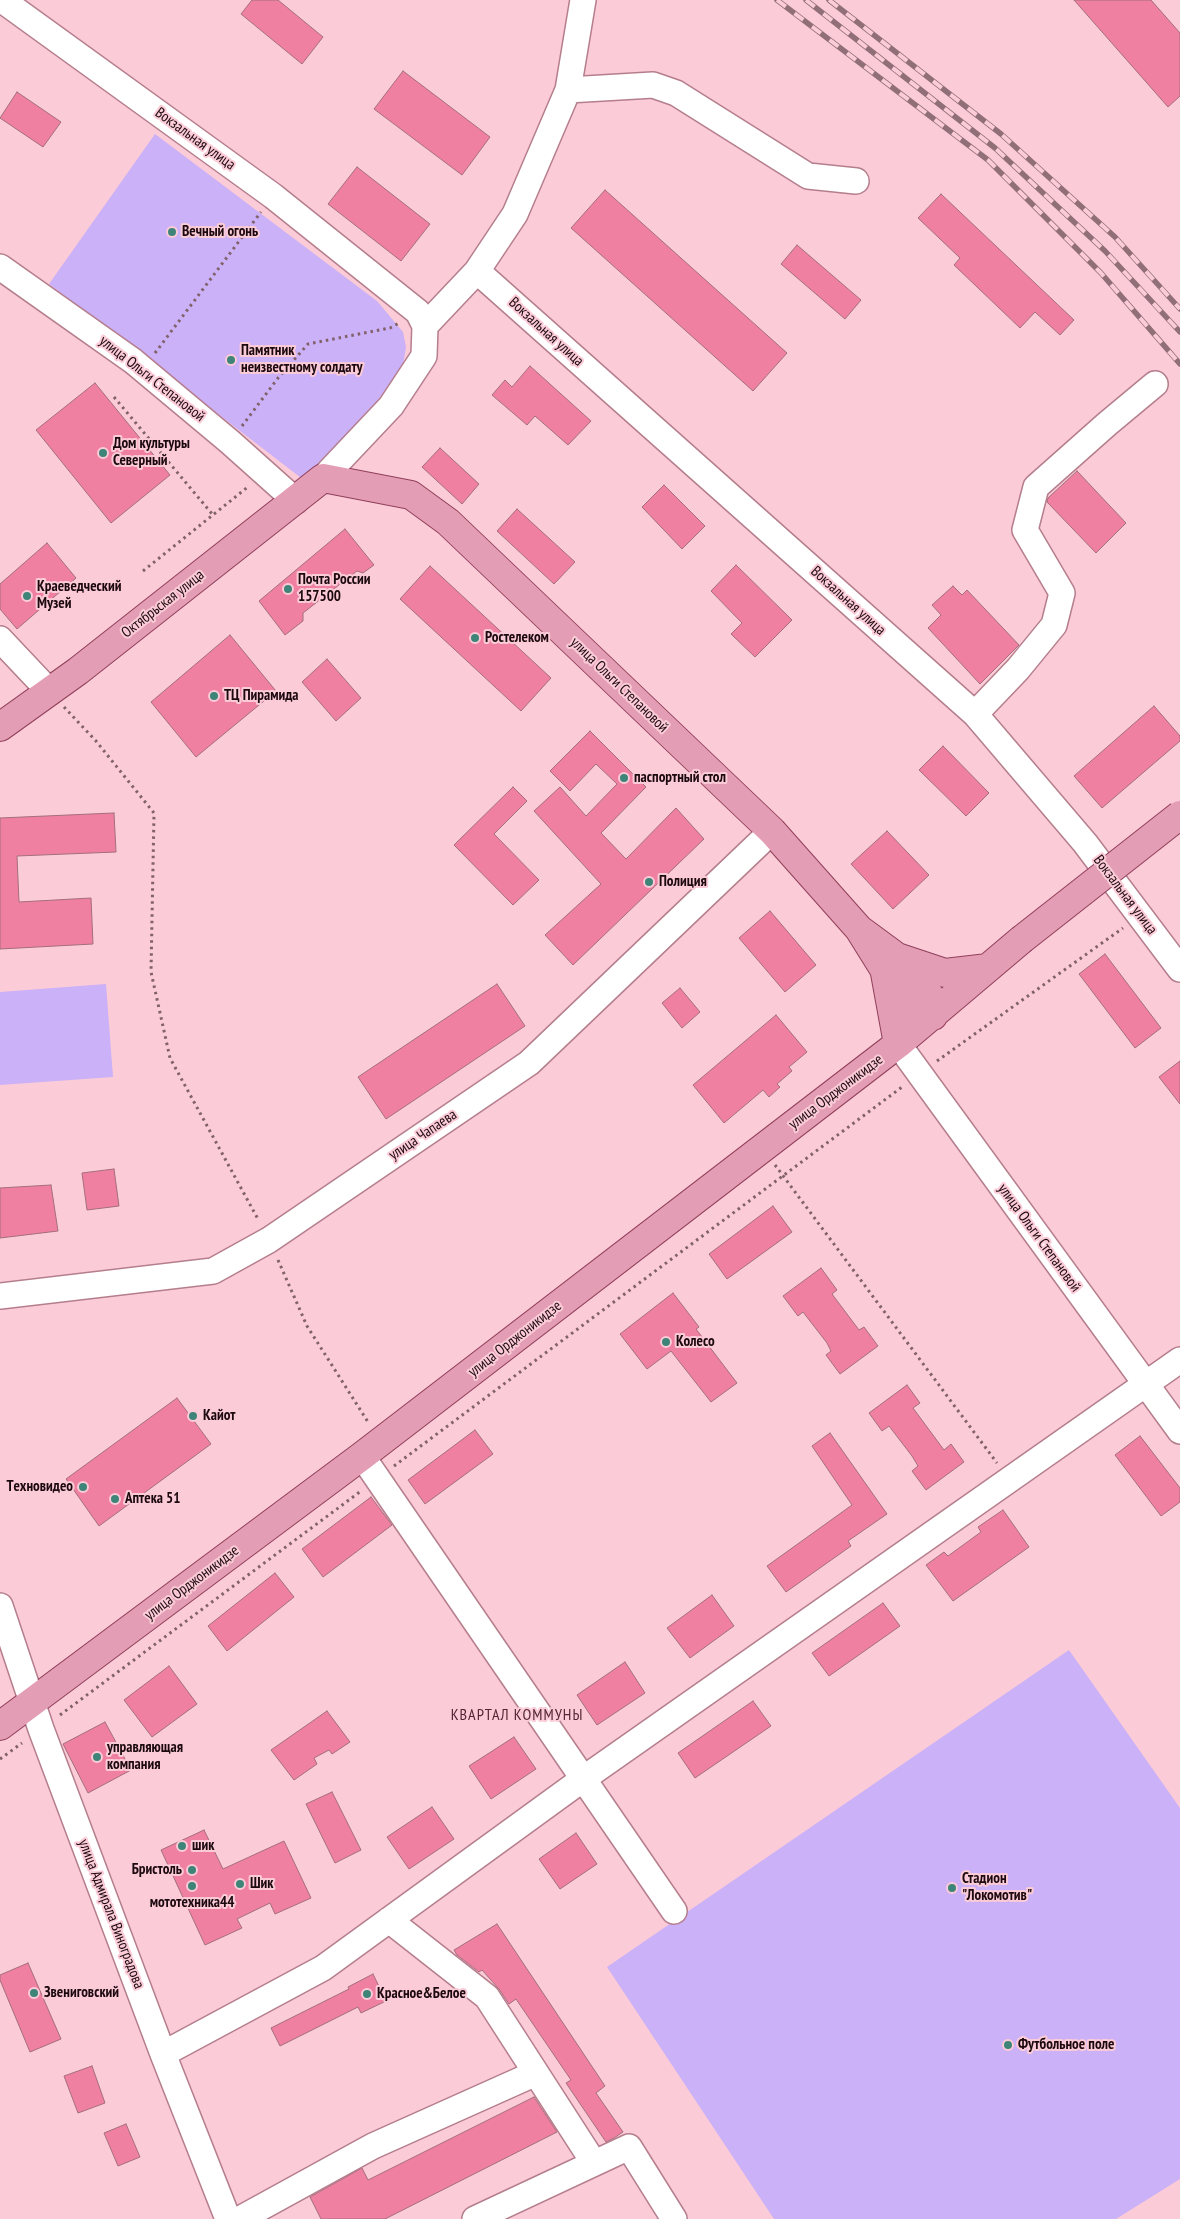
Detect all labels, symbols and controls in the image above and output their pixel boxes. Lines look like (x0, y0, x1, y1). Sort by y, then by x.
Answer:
street label: Вокзальная улица (151, 104, 239, 174)
place label: Вечный огонь (182, 223, 258, 241)
marker: Вечный огонь (166, 226, 178, 238)
street label: Вокзальная улица (505, 294, 587, 370)
street label: улица Ольги Степановой (96, 332, 208, 426)
place label: Памятник неизвестному солдату (241, 342, 362, 377)
marker: Памятник неизвестному солдату (225, 354, 237, 366)
place label: Дом культуры Северный (113, 435, 190, 470)
marker: Дом культуры Северный (97, 447, 109, 459)
street label: Вокзальная улица (807, 563, 889, 639)
street label: Октябрьская улица (118, 566, 208, 642)
place label: Почта России 157500 (298, 571, 370, 606)
place label: Краеведческий Музей (37, 578, 121, 613)
marker: Почта России 157500 (282, 583, 294, 595)
marker: Краеведческий Музей (21, 590, 33, 602)
place label: Ростелеком (485, 629, 549, 647)
marker: Ростелеком (469, 632, 481, 644)
street label: улица Ольги Степановой (566, 634, 672, 736)
place label: ТЦ Пирамида (224, 687, 299, 705)
marker: ТЦ Пирамида (208, 690, 220, 702)
place label: паспортный стол (634, 769, 726, 787)
marker: паспортный стол (618, 772, 630, 784)
street label: Вокзальная улица (1089, 852, 1161, 938)
place label: Полиция (659, 873, 707, 891)
marker: Полиция (643, 876, 655, 888)
street label: улица Орджоникидзе (785, 1051, 887, 1133)
street label: улица Чапаева (386, 1106, 460, 1164)
street label: улица Ольги Степановой (994, 1180, 1084, 1296)
street label: улица Орджоникидзе (465, 1297, 565, 1381)
place label: Колесо (676, 1333, 715, 1351)
marker: Колесо (660, 1336, 672, 1348)
place label: Кайот (203, 1407, 236, 1425)
marker: Кайот (187, 1410, 199, 1422)
place label: Tехновидео (6, 1478, 73, 1496)
marker: Tехновидео (77, 1481, 89, 1493)
place label: Аптека 51 (125, 1490, 180, 1508)
marker: Аптека 51 (109, 1493, 121, 1505)
street label: улица Орджоникидзе (141, 1542, 243, 1624)
district label: КВАРТАЛ КОММУНЫ (449, 1705, 585, 1725)
place label: управляющая компания (107, 1739, 183, 1774)
marker: управляющая компания (91, 1751, 103, 1763)
street label: улица Адмирала Виноградова (74, 1837, 148, 1991)
place label: шик (192, 1837, 214, 1855)
marker: шик (176, 1840, 188, 1852)
place label: Бристоль (132, 1861, 182, 1879)
marker: Бристоль (186, 1864, 198, 1876)
place label: Стадион "Локомотив" (962, 1870, 1032, 1905)
place label: Шик (250, 1875, 273, 1893)
marker: Шик (234, 1878, 246, 1890)
marker: мототехника44 (186, 1880, 198, 1892)
marker: Стадион "Локомотив" (946, 1882, 958, 1894)
place label: мототехника44 (150, 1894, 234, 1912)
place label: Звениговский (44, 1984, 119, 2002)
place label: Красное&Белое (377, 1985, 466, 2003)
marker: Звениговский (28, 1987, 40, 1999)
marker: Красное&Белое (361, 1988, 373, 2000)
place label: Футбольное поле (1018, 2036, 1114, 2054)
marker: Футбольное поле (1002, 2039, 1014, 2051)

